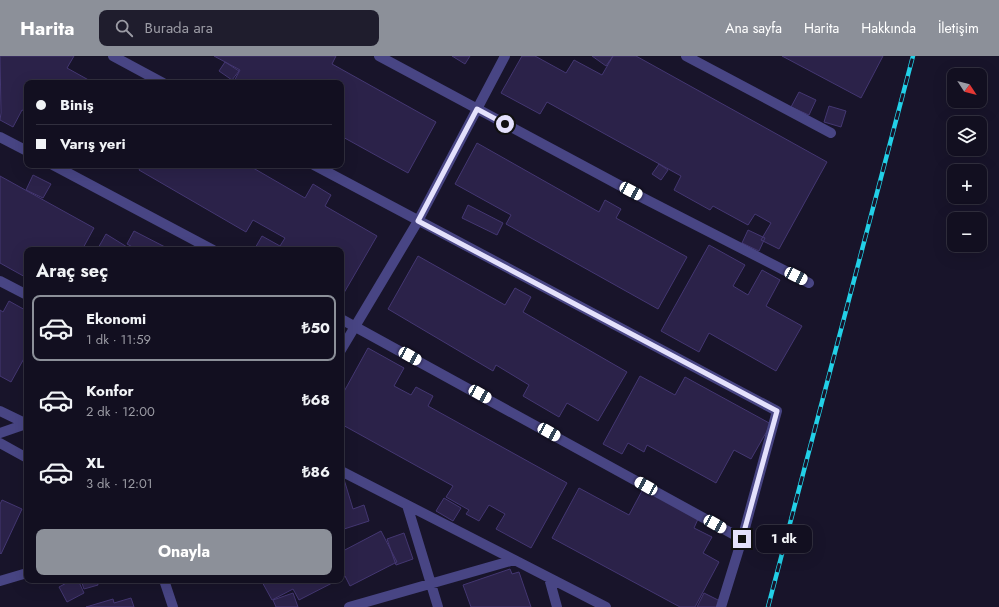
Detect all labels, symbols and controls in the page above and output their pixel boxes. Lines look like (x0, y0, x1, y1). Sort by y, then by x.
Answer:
search box (99, 10, 379, 46)
text: Harita (20, 15, 75, 42)
icon: search (113, 17, 135, 39)
text: Burada ara (145, 17, 213, 39)
text: Ana sayfa (725, 18, 782, 38)
text: Harita (804, 18, 839, 38)
text: Hakkında (861, 18, 916, 38)
text: İletişim (938, 18, 979, 38)
north arrow (947, 68, 987, 108)
map controls (947, 68, 987, 252)
text: Biniş (60, 94, 94, 116)
route start (496, 115, 514, 133)
button: layers (947, 116, 987, 156)
text: Varış yeri (60, 133, 126, 155)
button: + (947, 164, 987, 204)
car (618, 180, 644, 202)
button: − (947, 212, 987, 252)
text: Araç seç (36, 258, 108, 284)
car (783, 265, 809, 287)
text: Ekonomi (86, 308, 146, 330)
icon: car (38, 310, 74, 346)
text: ₺50 (302, 317, 330, 339)
text: 1 dk · 11:59 (86, 330, 151, 349)
car (397, 345, 423, 367)
text: Konfor (86, 380, 134, 402)
icon: car (38, 382, 74, 418)
car (467, 383, 493, 405)
text: ₺68 (302, 389, 330, 411)
text: 2 dk · 12:00 (86, 402, 155, 421)
car (536, 421, 562, 443)
text: XL (86, 452, 104, 474)
icon: car (38, 454, 74, 490)
text: ₺86 (302, 461, 330, 483)
text: 3 dk · 12:01 (86, 474, 153, 493)
car (633, 475, 659, 497)
car (702, 513, 728, 535)
callout: 1 dk (756, 525, 812, 553)
button: Onayla (36, 529, 332, 575)
text: 1 dk (771, 529, 797, 548)
route end (733, 530, 751, 548)

